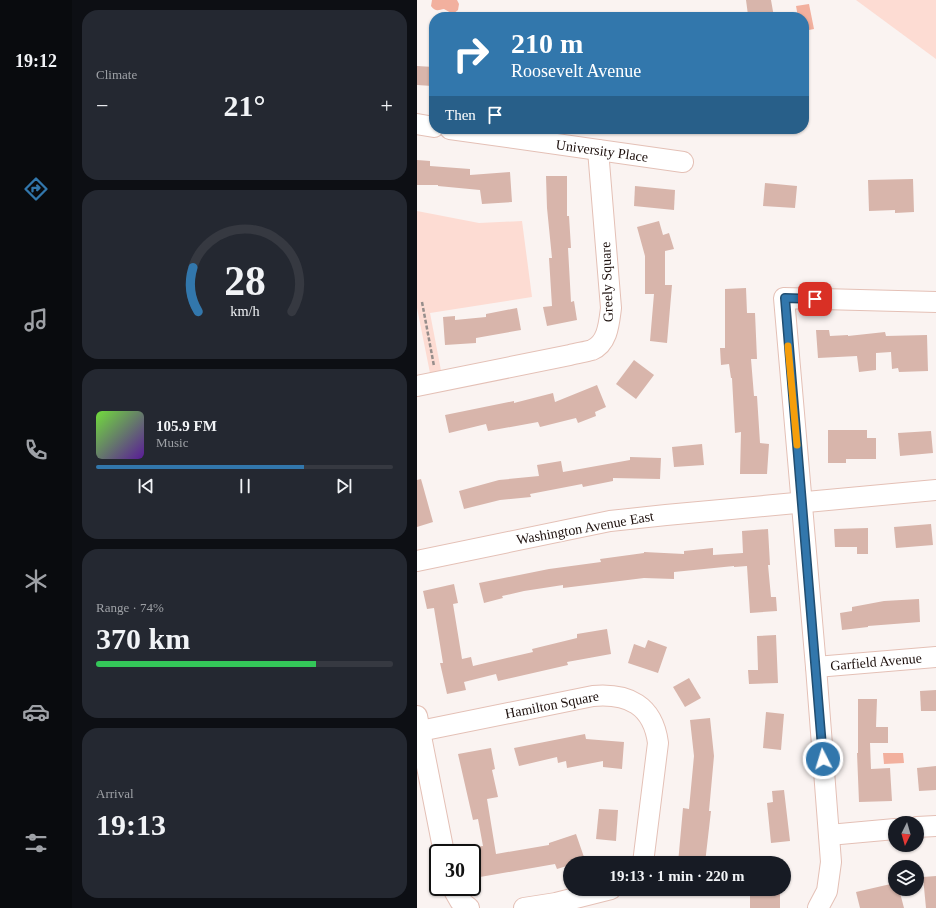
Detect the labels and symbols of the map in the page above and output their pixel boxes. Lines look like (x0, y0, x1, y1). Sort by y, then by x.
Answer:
street label: University Place (555, 137, 649, 165)
street label: Greely Square (598, 242, 616, 322)
pin (798, 282, 832, 316)
street label: Washington Avenue East (515, 508, 655, 547)
street label: Garfield Avenue (830, 651, 922, 673)
street label: Hamilton Square (504, 689, 600, 721)
position arrow (802, 738, 844, 780)
north arrow (888, 816, 924, 852)
speed limit sign: 30 (429, 844, 481, 896)

